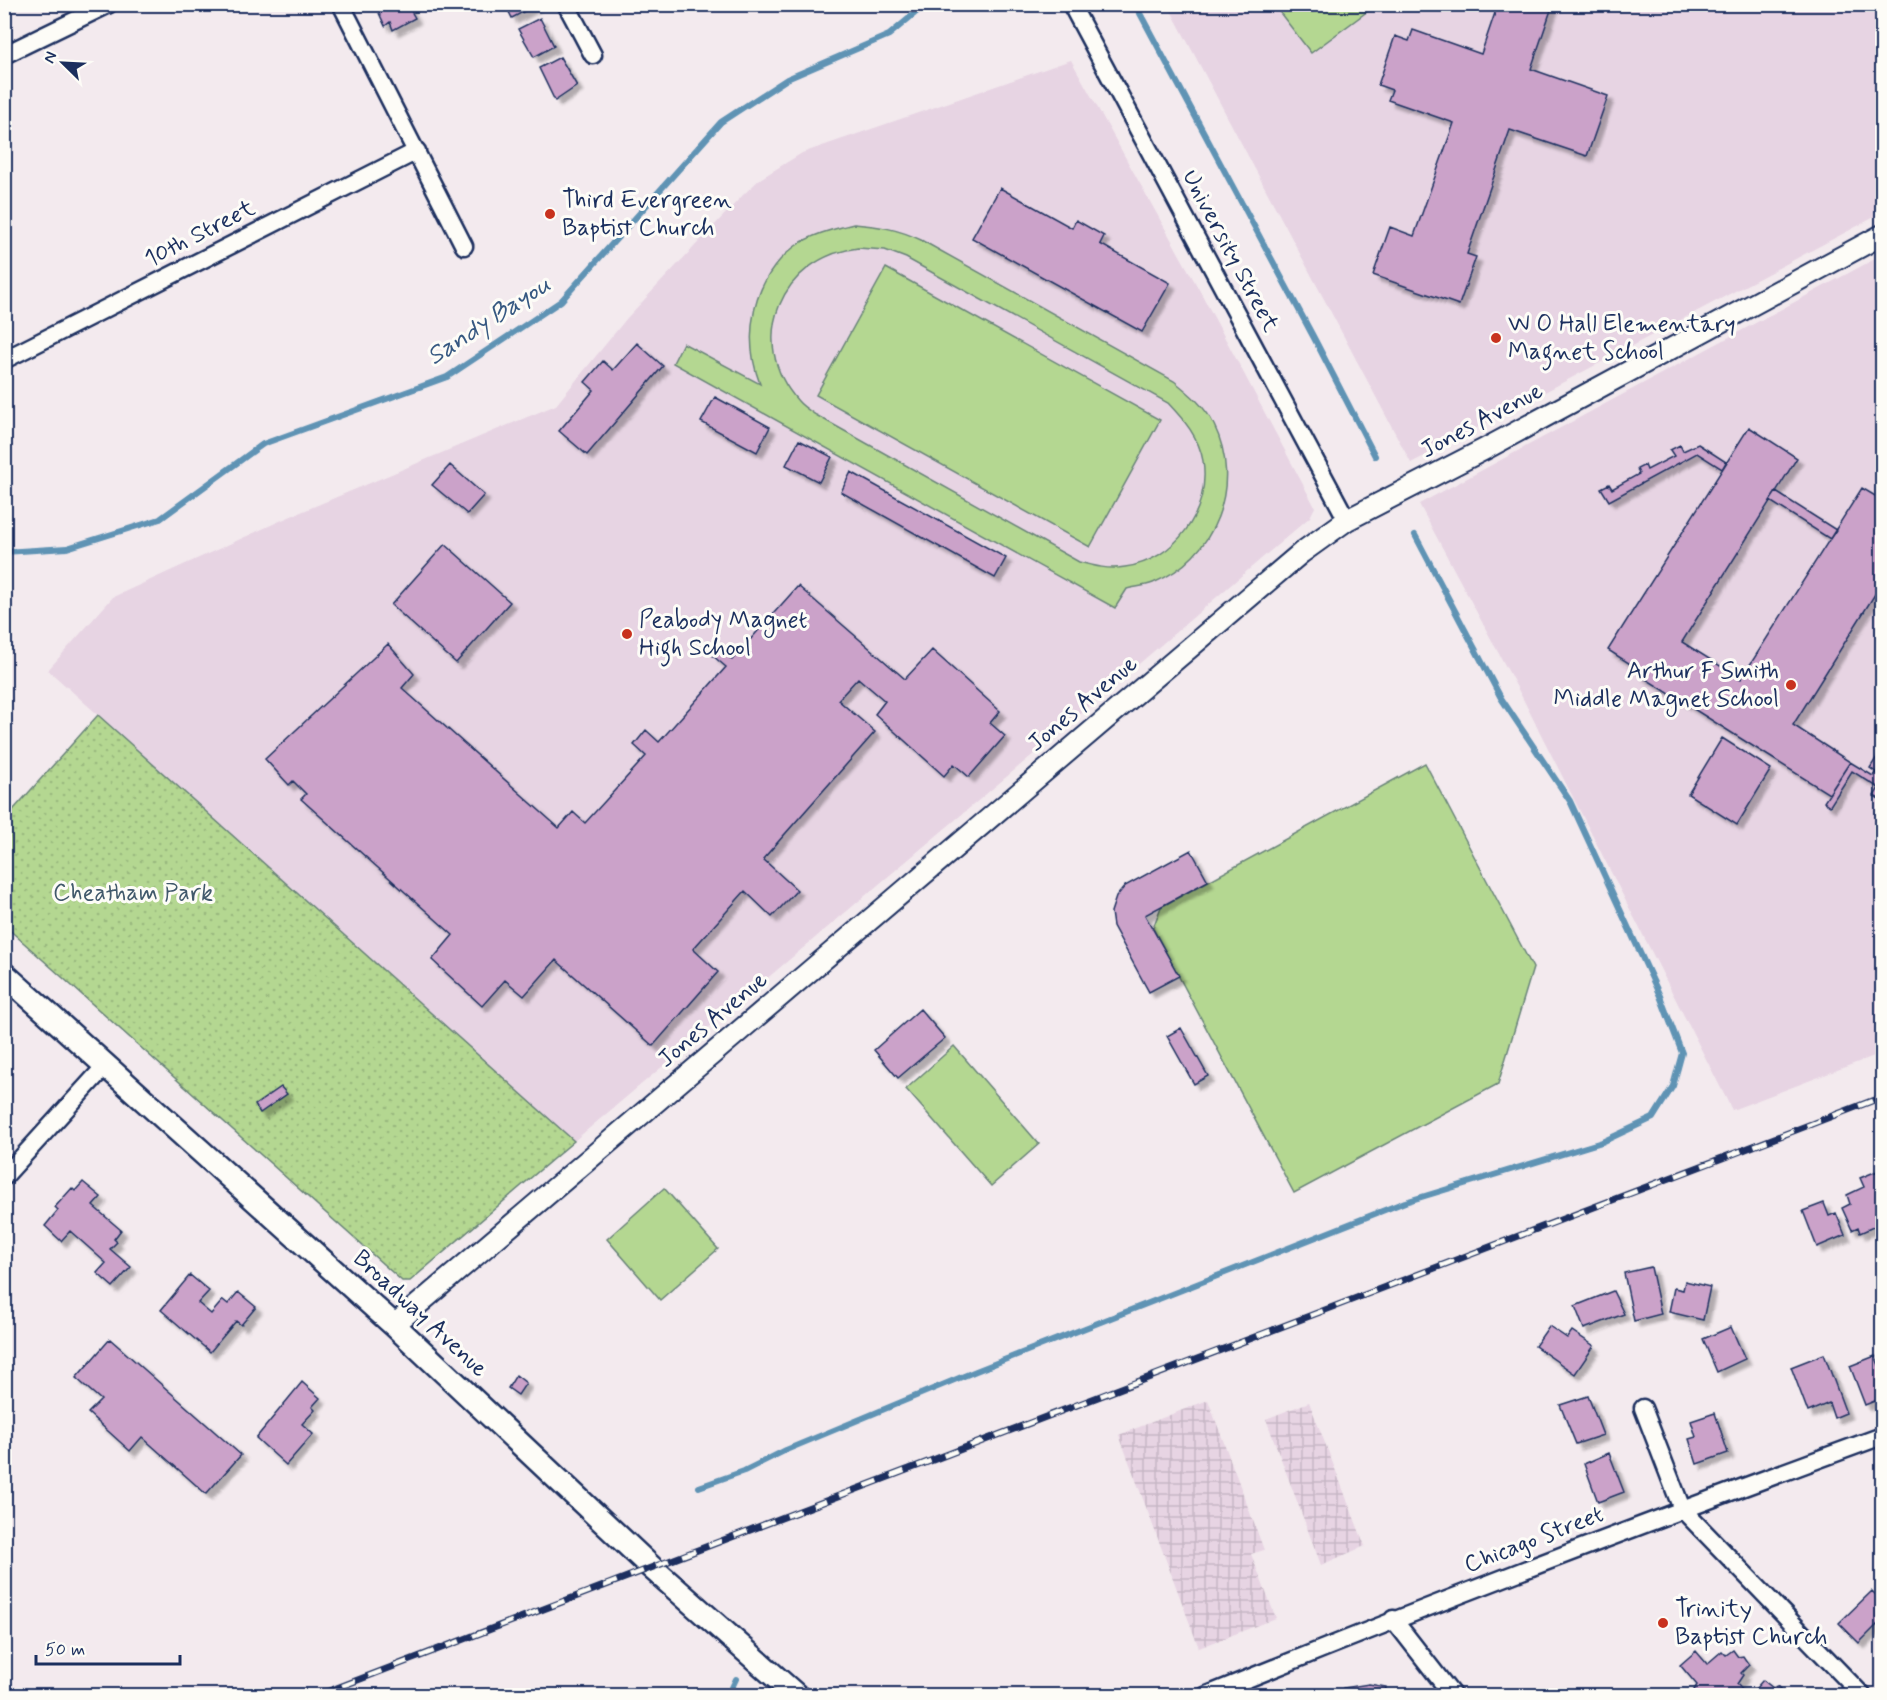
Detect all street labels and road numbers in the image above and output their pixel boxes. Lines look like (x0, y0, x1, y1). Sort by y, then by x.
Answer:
street label: University Street (1174, 164, 1286, 338)
street label: 10th Street (140, 193, 260, 275)
street label: Jones Avenue (1415, 376, 1549, 466)
street label: Jones Avenue (1022, 649, 1144, 759)
street label: Jones Avenue (652, 965, 774, 1075)
street label: Broadway Avenue (346, 1243, 494, 1385)
street label: Chicago Street (1460, 1499, 1608, 1581)

